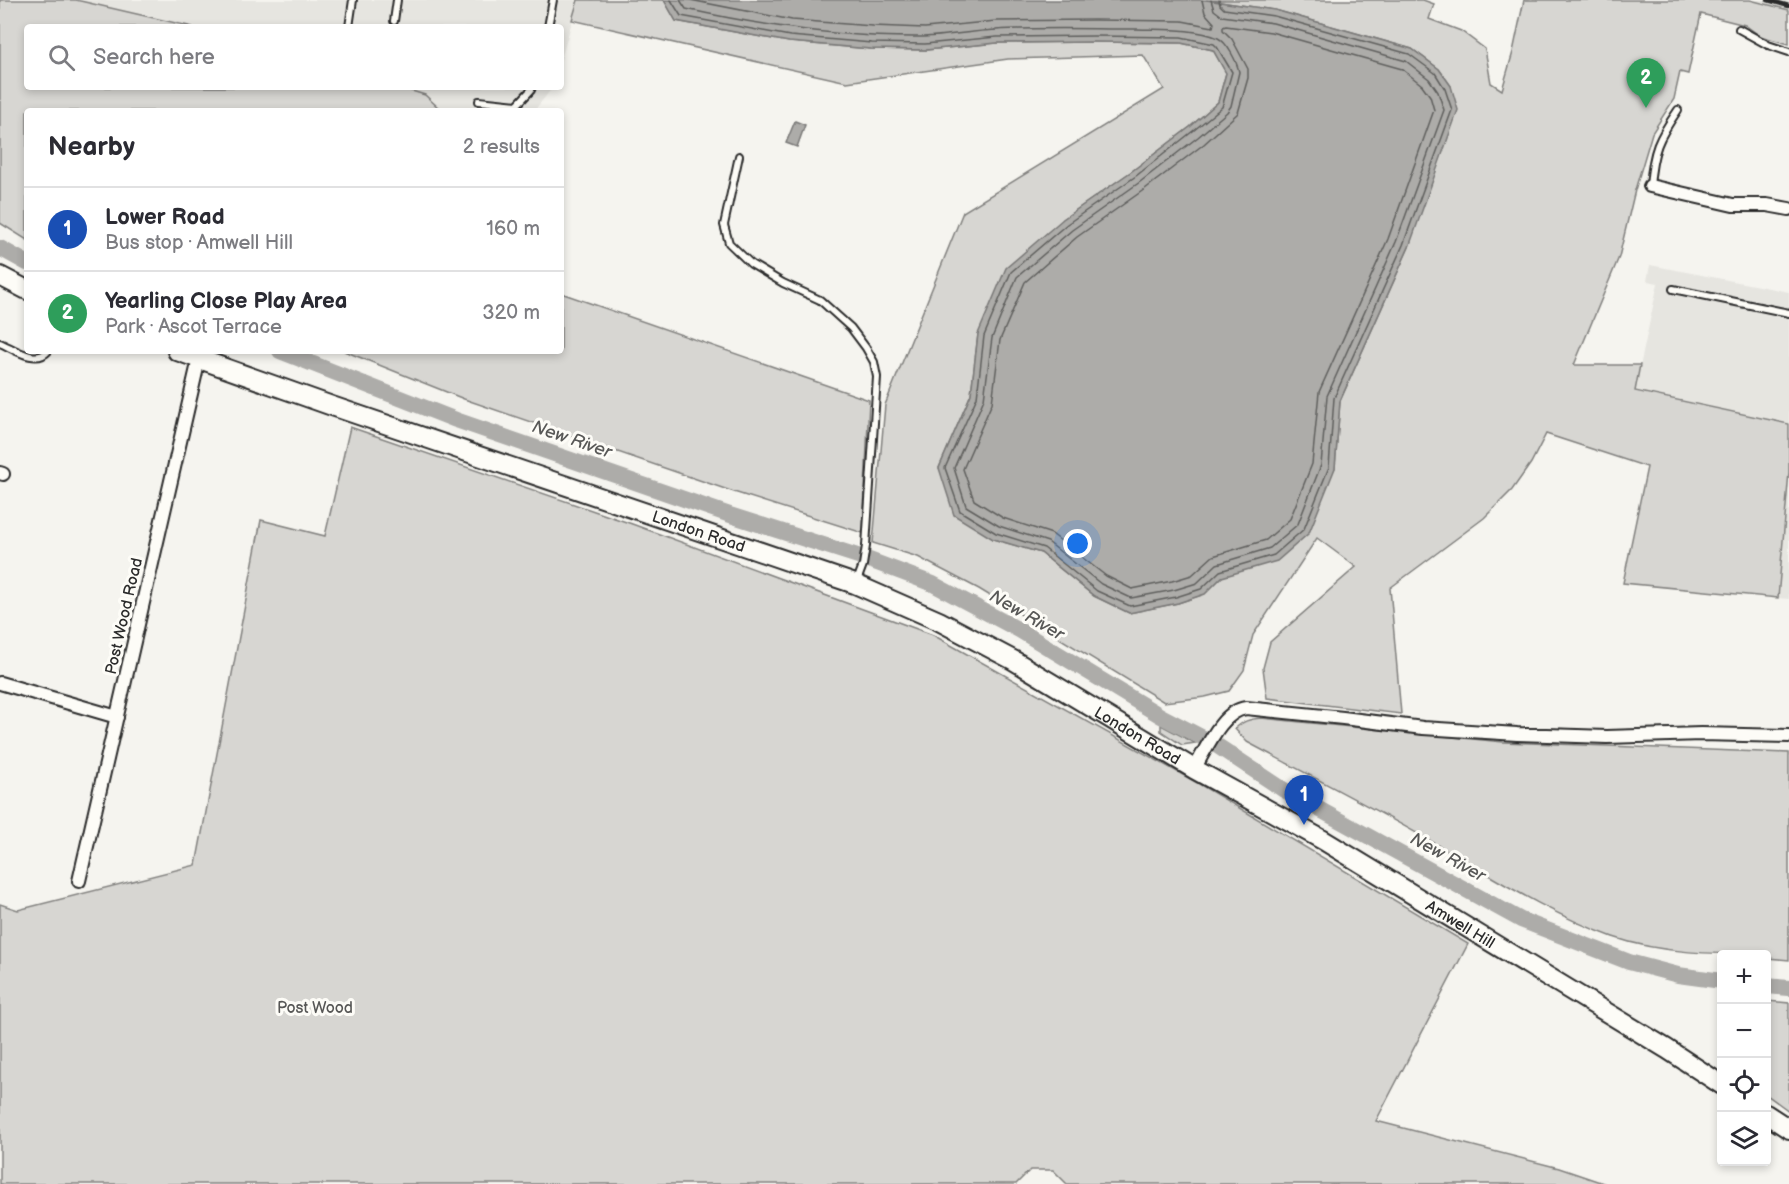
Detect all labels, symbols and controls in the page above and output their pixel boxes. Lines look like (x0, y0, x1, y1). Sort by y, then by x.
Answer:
search box (24, 24, 564, 90)
icon: search (45, 41, 78, 74)
text: Search here (93, 44, 215, 71)
pin: 2 (1626, 58, 1666, 108)
text: Nearby (48, 132, 135, 163)
text: 2 results (463, 135, 540, 159)
text: Lower Road (105, 204, 225, 231)
text: 1 (63, 217, 72, 241)
text: 160 m (486, 217, 540, 241)
text: Bus stop · Amwell Hill (105, 231, 293, 255)
text: Yearling Close Play Area (105, 288, 347, 315)
text: 2 (62, 301, 73, 325)
text: 320 m (482, 301, 540, 325)
text: Park · Ascot Terrace (105, 315, 282, 339)
water label: New River (529, 416, 616, 463)
street label: London Road (649, 508, 747, 557)
your location (1063, 529, 1092, 558)
street label: Post Wood Road (102, 556, 147, 676)
water label: New River (986, 586, 1069, 646)
street label: London Road (1090, 703, 1184, 770)
pin: 1 (1284, 776, 1324, 825)
water label: New River (1407, 828, 1490, 887)
street label: Amwell Hill (1422, 897, 1498, 953)
map controls (1717, 950, 1771, 1166)
button: + (1717, 950, 1771, 1004)
park label: Post Wood (277, 999, 353, 1018)
button: − (1717, 1004, 1771, 1058)
button: locate (1717, 1058, 1771, 1112)
button: layers (1717, 1112, 1771, 1166)

